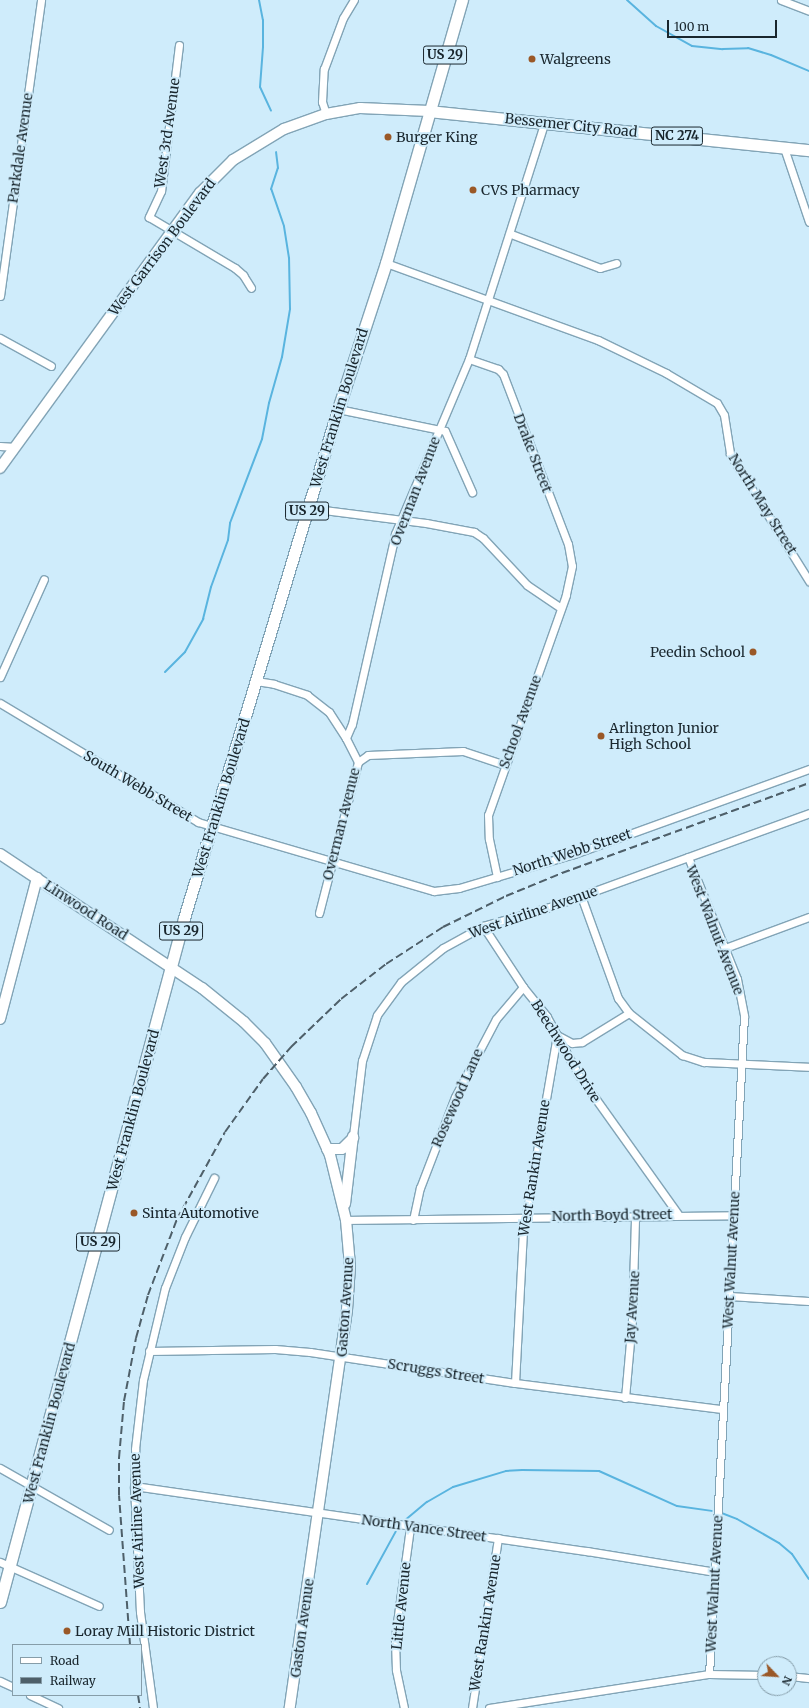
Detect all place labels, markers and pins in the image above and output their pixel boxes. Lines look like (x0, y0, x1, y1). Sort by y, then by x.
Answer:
place label: Walgreens (540, 51, 611, 67)
marker: Walgreens (527, 54, 537, 64)
place label: Burger King (396, 129, 477, 145)
marker: Burger King (383, 132, 393, 142)
place label: CVS Pharmacy (481, 182, 580, 198)
marker: CVS Pharmacy (468, 185, 478, 195)
place label: Peedin School (650, 644, 745, 660)
marker: Peedin School (748, 647, 758, 657)
place label: Arlington Junior High School (609, 720, 719, 752)
marker: Arlington Junior High School (596, 731, 606, 741)
place label: Sinta Automotive (142, 1205, 259, 1221)
marker: Sinta Automotive (129, 1208, 139, 1218)
place label: Loray Mill Historic District (75, 1623, 255, 1639)
marker: Loray Mill Historic District (62, 1626, 72, 1636)

